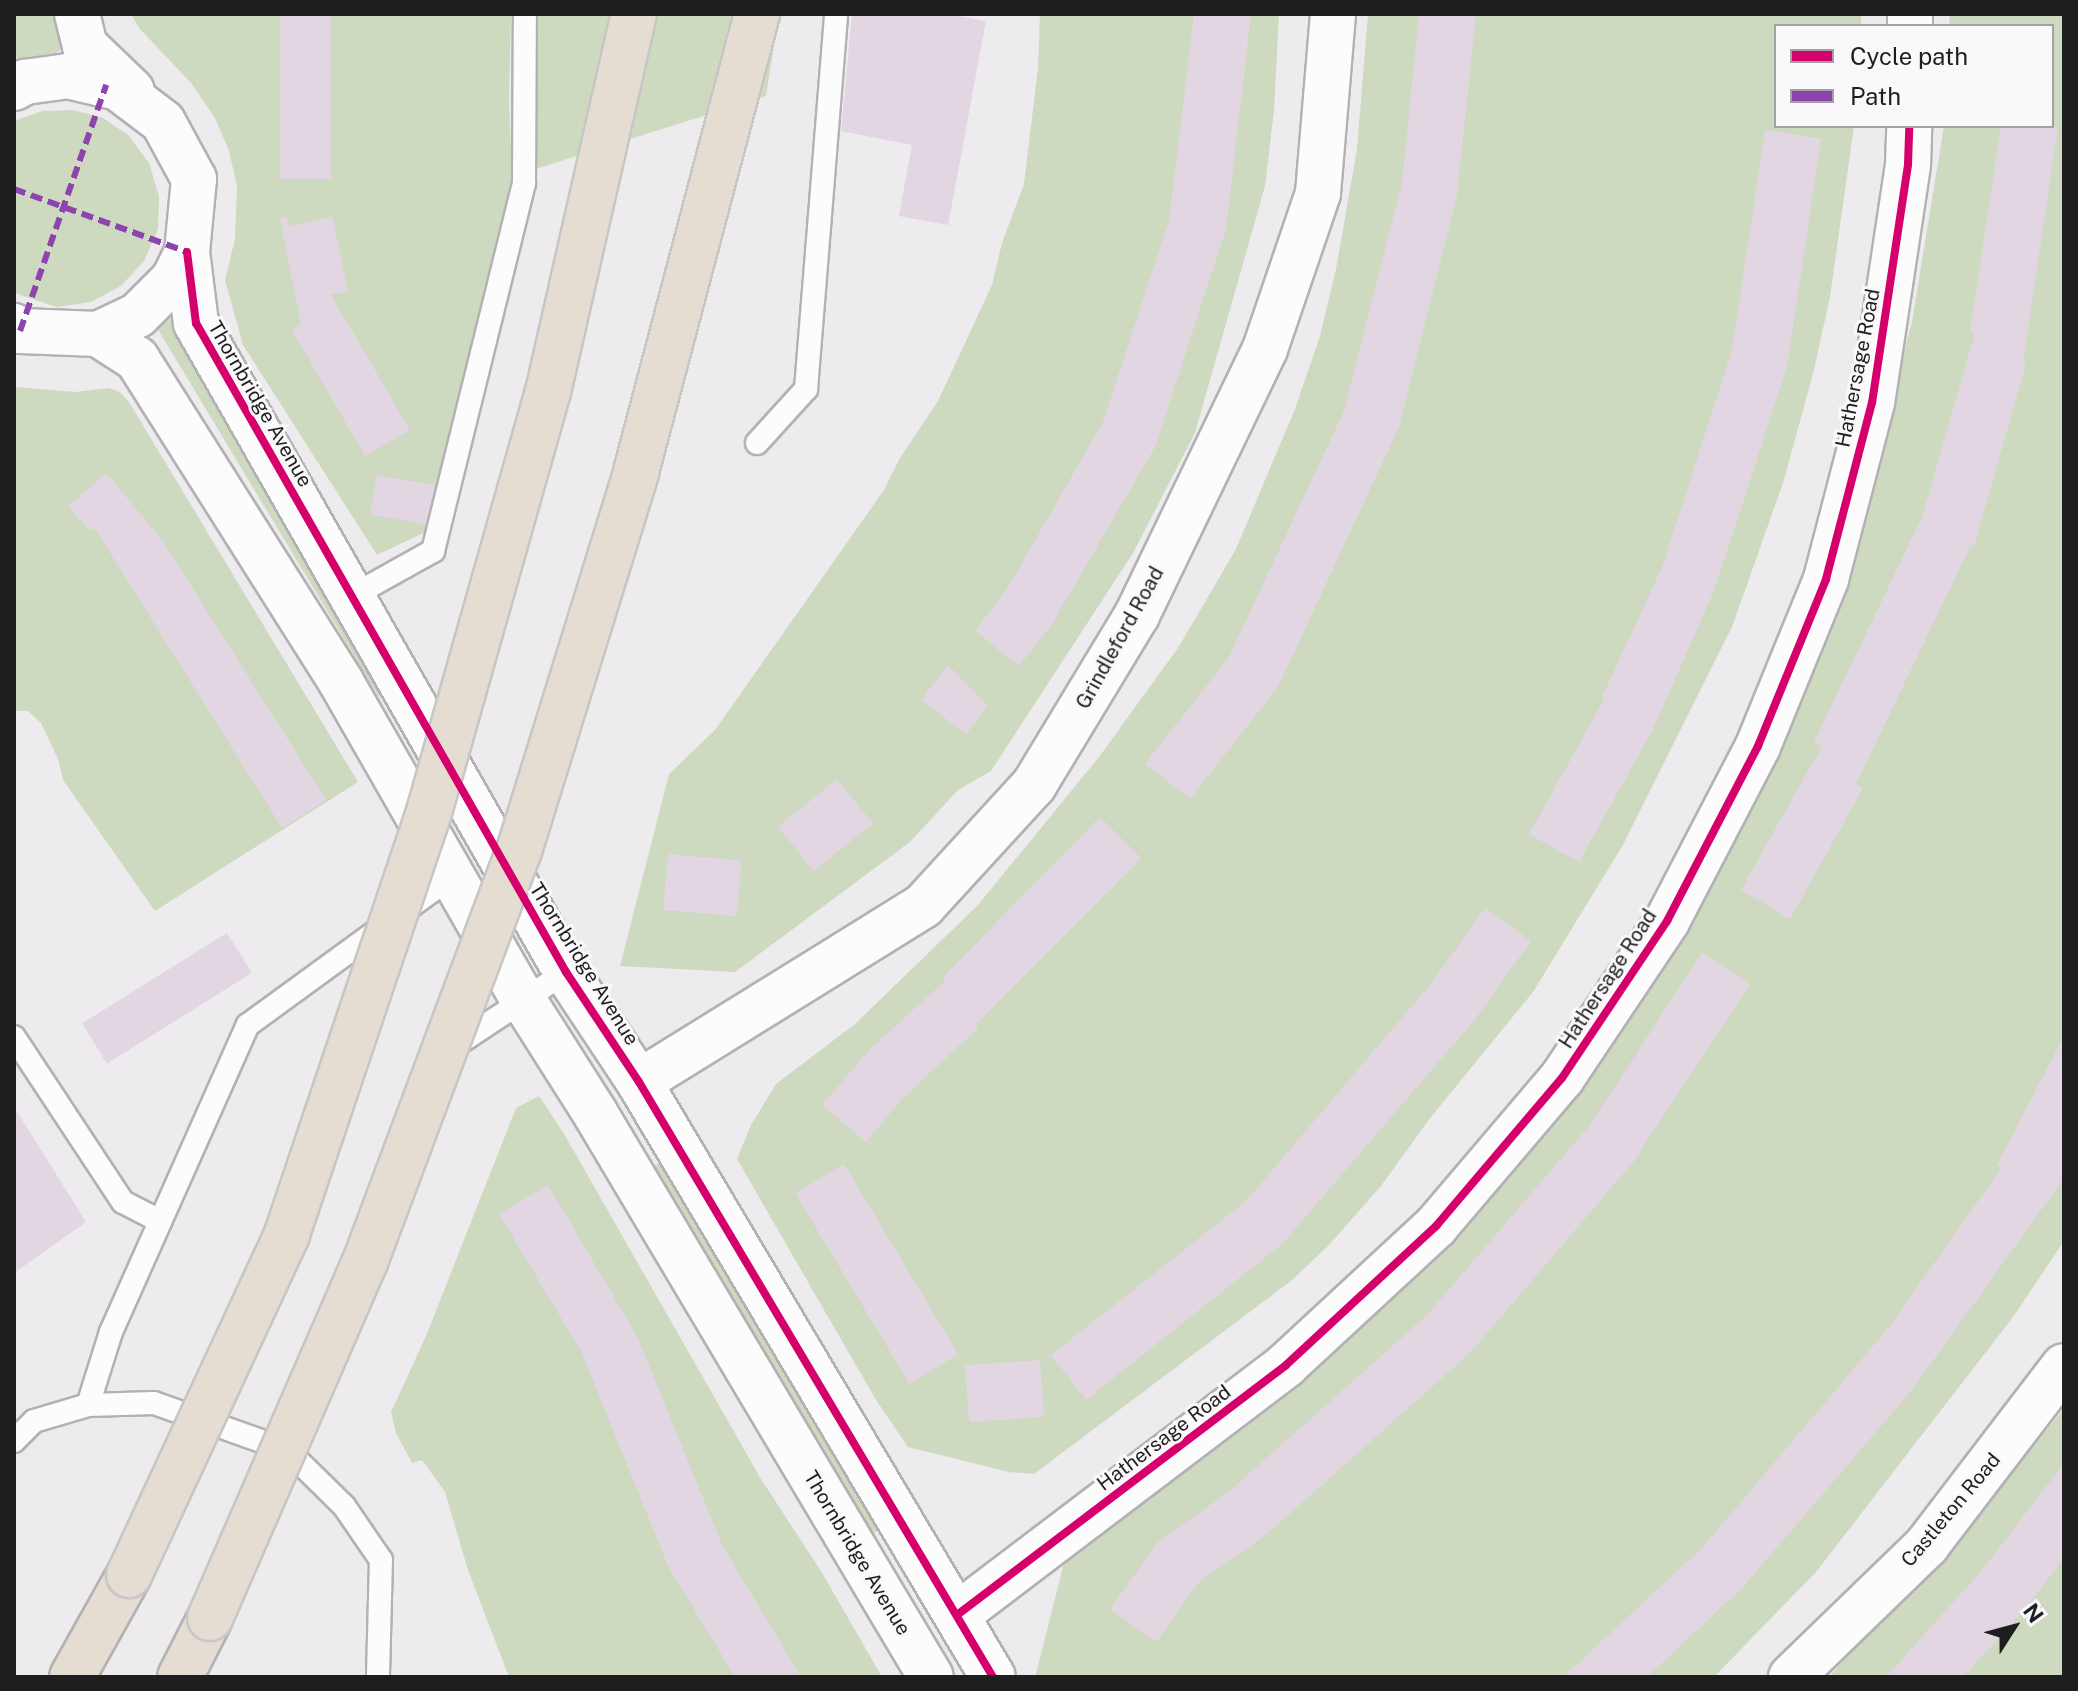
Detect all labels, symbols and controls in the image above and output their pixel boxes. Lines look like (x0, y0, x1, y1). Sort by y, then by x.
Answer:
legend (1774, 24, 2054, 128)
text: Cycle path (1850, 42, 1968, 70)
text: Path (1850, 82, 1901, 110)
street label: Hathersage Road (1831, 287, 1885, 449)
street label: Thornbridge Avenue (203, 317, 317, 491)
street label: Grindleford Road (1071, 563, 1169, 713)
street label: Thornbridge Avenue (524, 878, 644, 1050)
street label: Hathersage Road (1554, 905, 1662, 1053)
street label: Hathersage Road (1092, 1380, 1236, 1496)
street label: Castleton Road (1896, 1448, 2006, 1572)
street label: Thornbridge Avenue (798, 1466, 916, 1640)
north arrow (1974, 1587, 2054, 1667)
text: N (2018, 1598, 2049, 1627)

